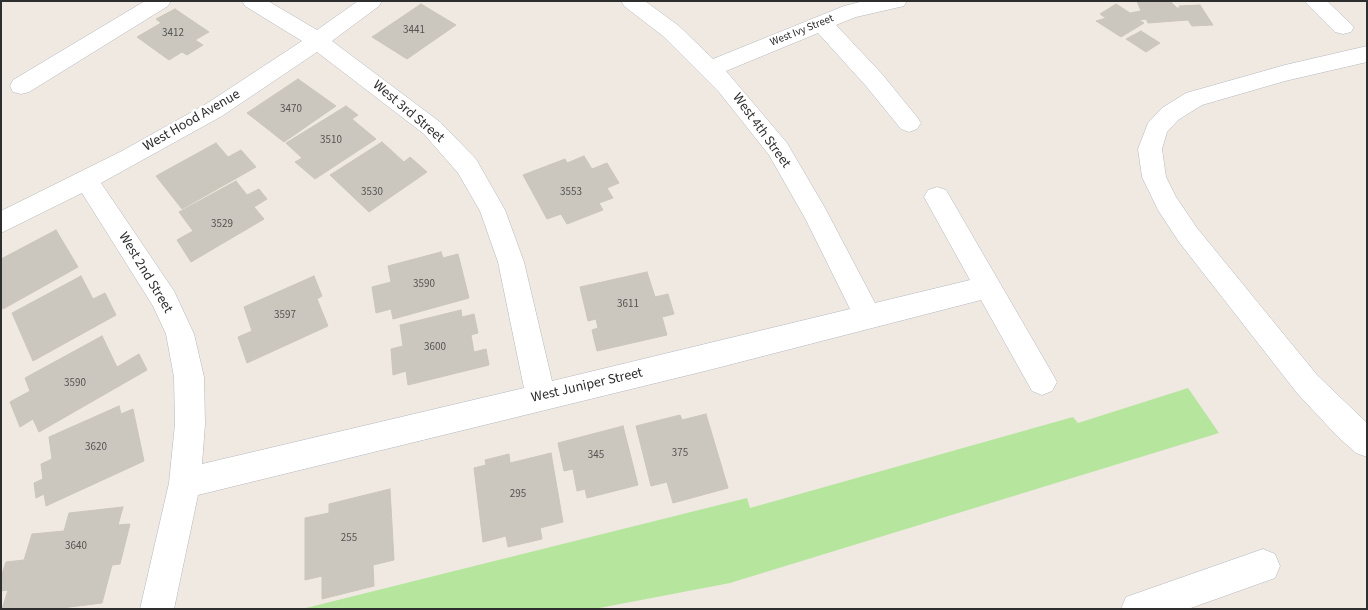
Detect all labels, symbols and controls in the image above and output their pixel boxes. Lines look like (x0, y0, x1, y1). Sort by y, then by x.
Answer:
street label: West Ivy Street (768, 12, 836, 50)
house number: 3441 (403, 24, 425, 38)
house number: 3412 (162, 27, 184, 41)
street label: West 3rd Street (369, 77, 447, 147)
street label: West Hood Avenue (141, 86, 243, 156)
street label: West 4th Street (728, 90, 794, 172)
house number: 3470 (280, 103, 302, 117)
house number: 3510 (320, 134, 342, 148)
house number: 3530 (361, 186, 383, 200)
house number: 3553 (560, 186, 582, 200)
house number: 3529 (211, 218, 233, 232)
street label: West 2nd Street (114, 230, 176, 316)
house number: 3590 (413, 278, 435, 292)
house number: 3611 (617, 298, 639, 312)
house number: 3597 (274, 309, 296, 323)
house number: 3600 (424, 341, 446, 355)
street label: West Juniper Street (530, 365, 644, 407)
house number: 3590 (64, 377, 86, 391)
house number: 3620 (85, 441, 107, 455)
house number: 375 (672, 447, 688, 461)
house number: 345 (588, 449, 604, 463)
house number: 295 (510, 488, 526, 502)
house number: 255 (341, 532, 357, 546)
house number: 3640 (65, 540, 87, 554)

